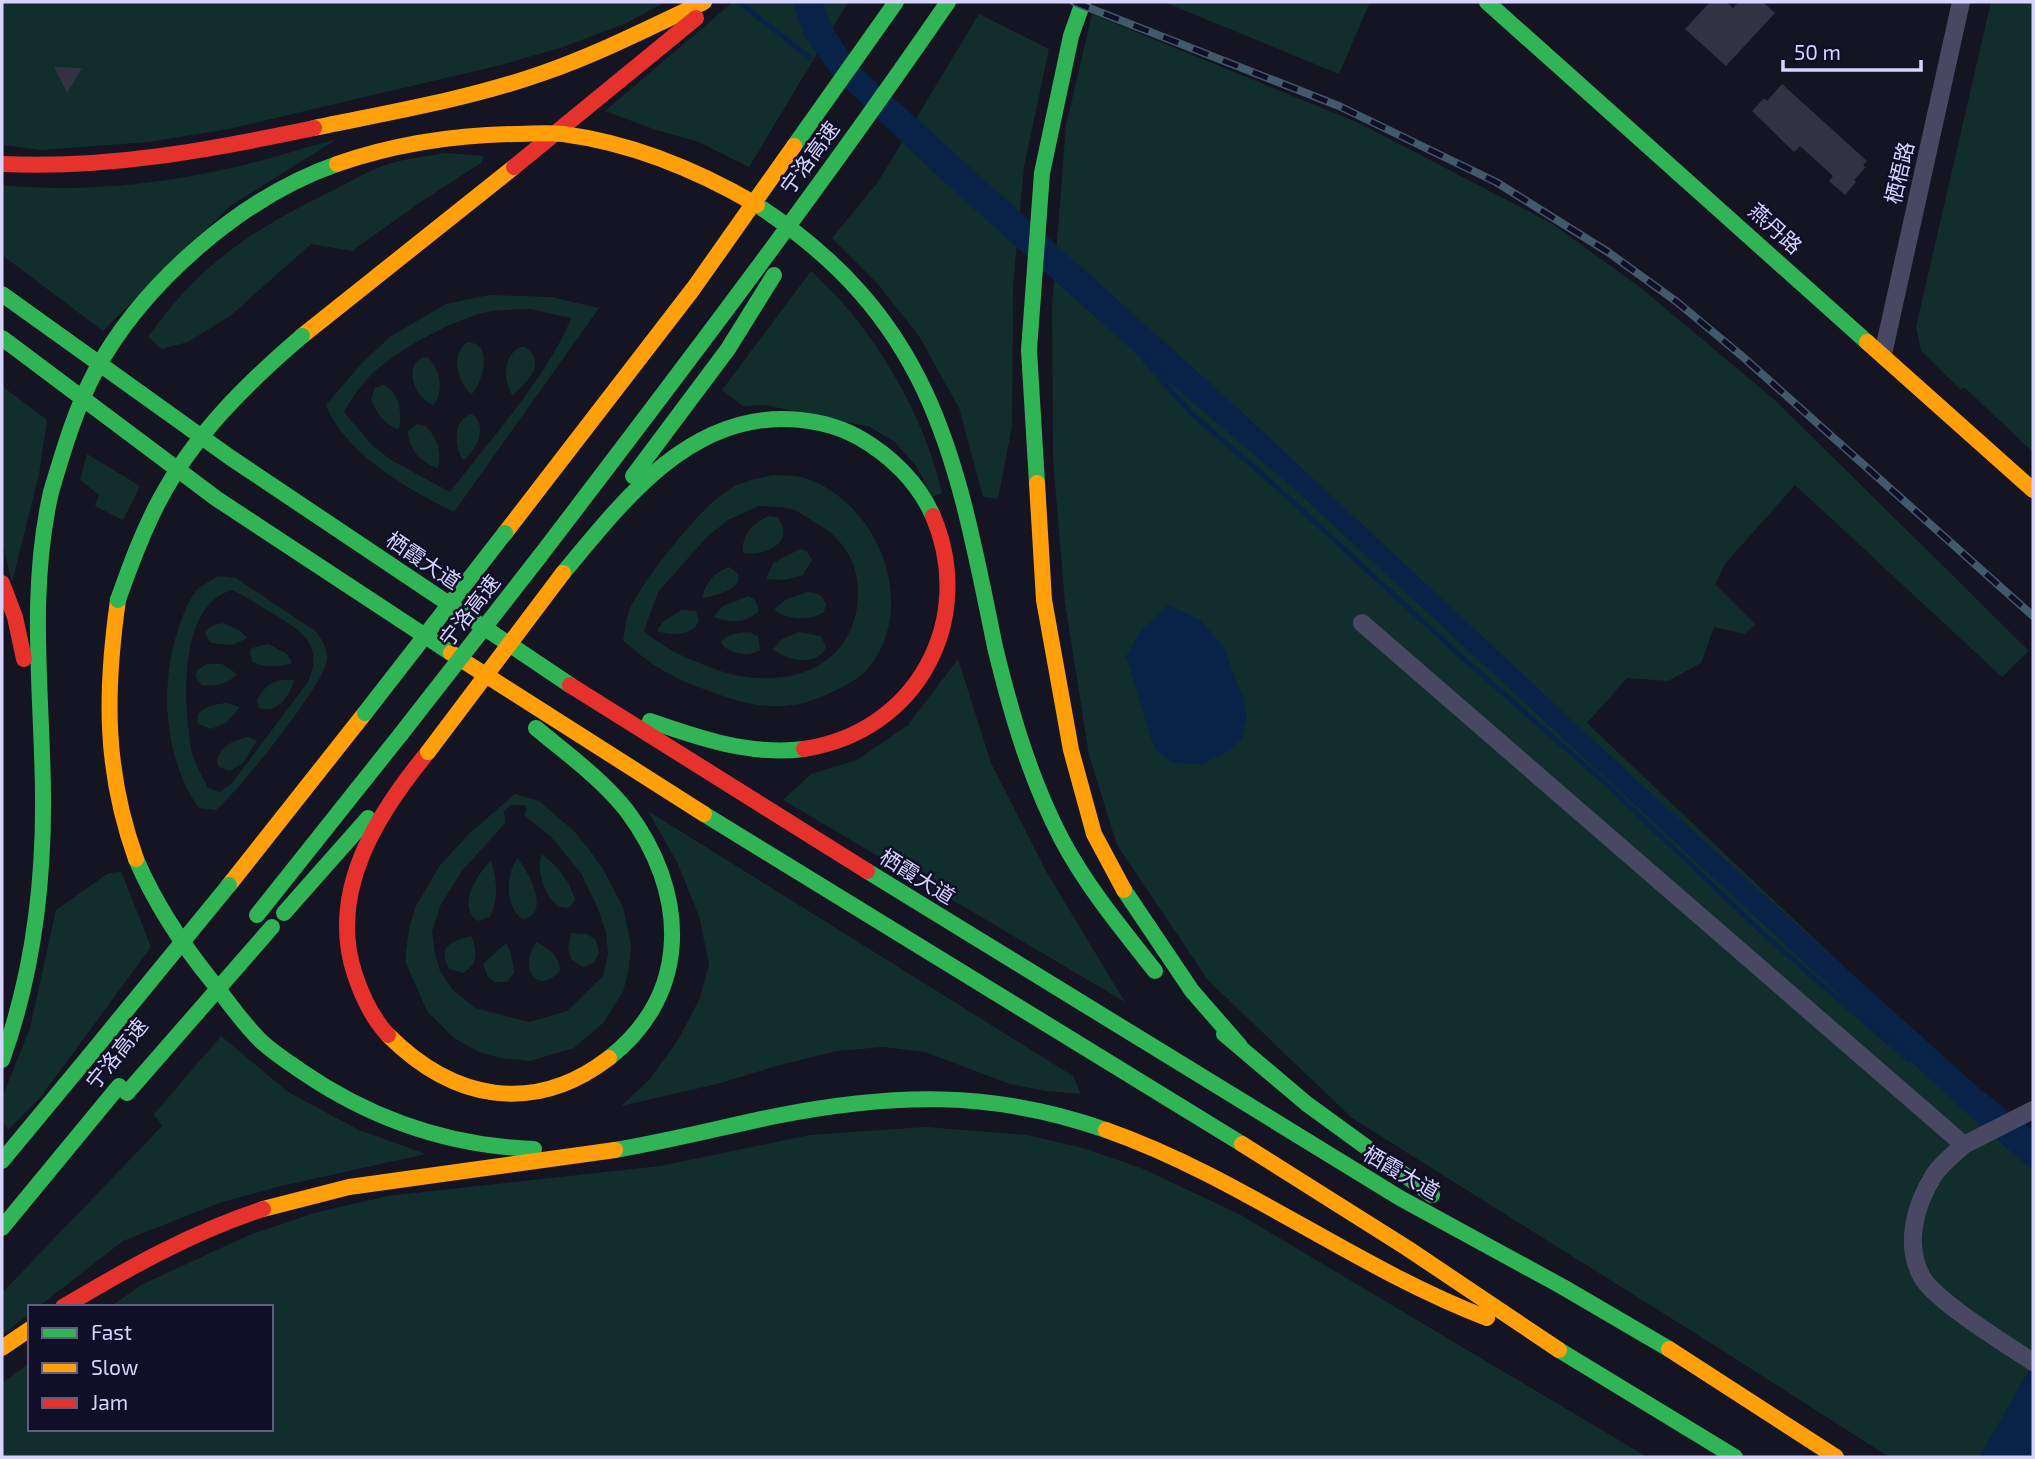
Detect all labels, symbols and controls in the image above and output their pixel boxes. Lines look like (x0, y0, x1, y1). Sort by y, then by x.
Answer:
scale bar (1783, 28, 1921, 72)
text: 50 m (1794, 39, 1841, 64)
street label: 宁洛高速 (774, 116, 844, 198)
street label: 栖梧路 (1879, 139, 1918, 206)
street label: 燕丹路 (1744, 198, 1808, 258)
street label: 栖霞大道 (382, 526, 466, 594)
street label: 宁洛高速 (433, 569, 505, 651)
street label: 栖霞大道 (876, 843, 960, 909)
street label: 宁洛高速 (80, 1013, 152, 1094)
street label: 栖霞大道 (1359, 1140, 1444, 1204)
legend (28, 1305, 273, 1431)
text: Fast (91, 1319, 132, 1344)
text: Slow (91, 1354, 138, 1379)
text: Jam (91, 1389, 128, 1414)

